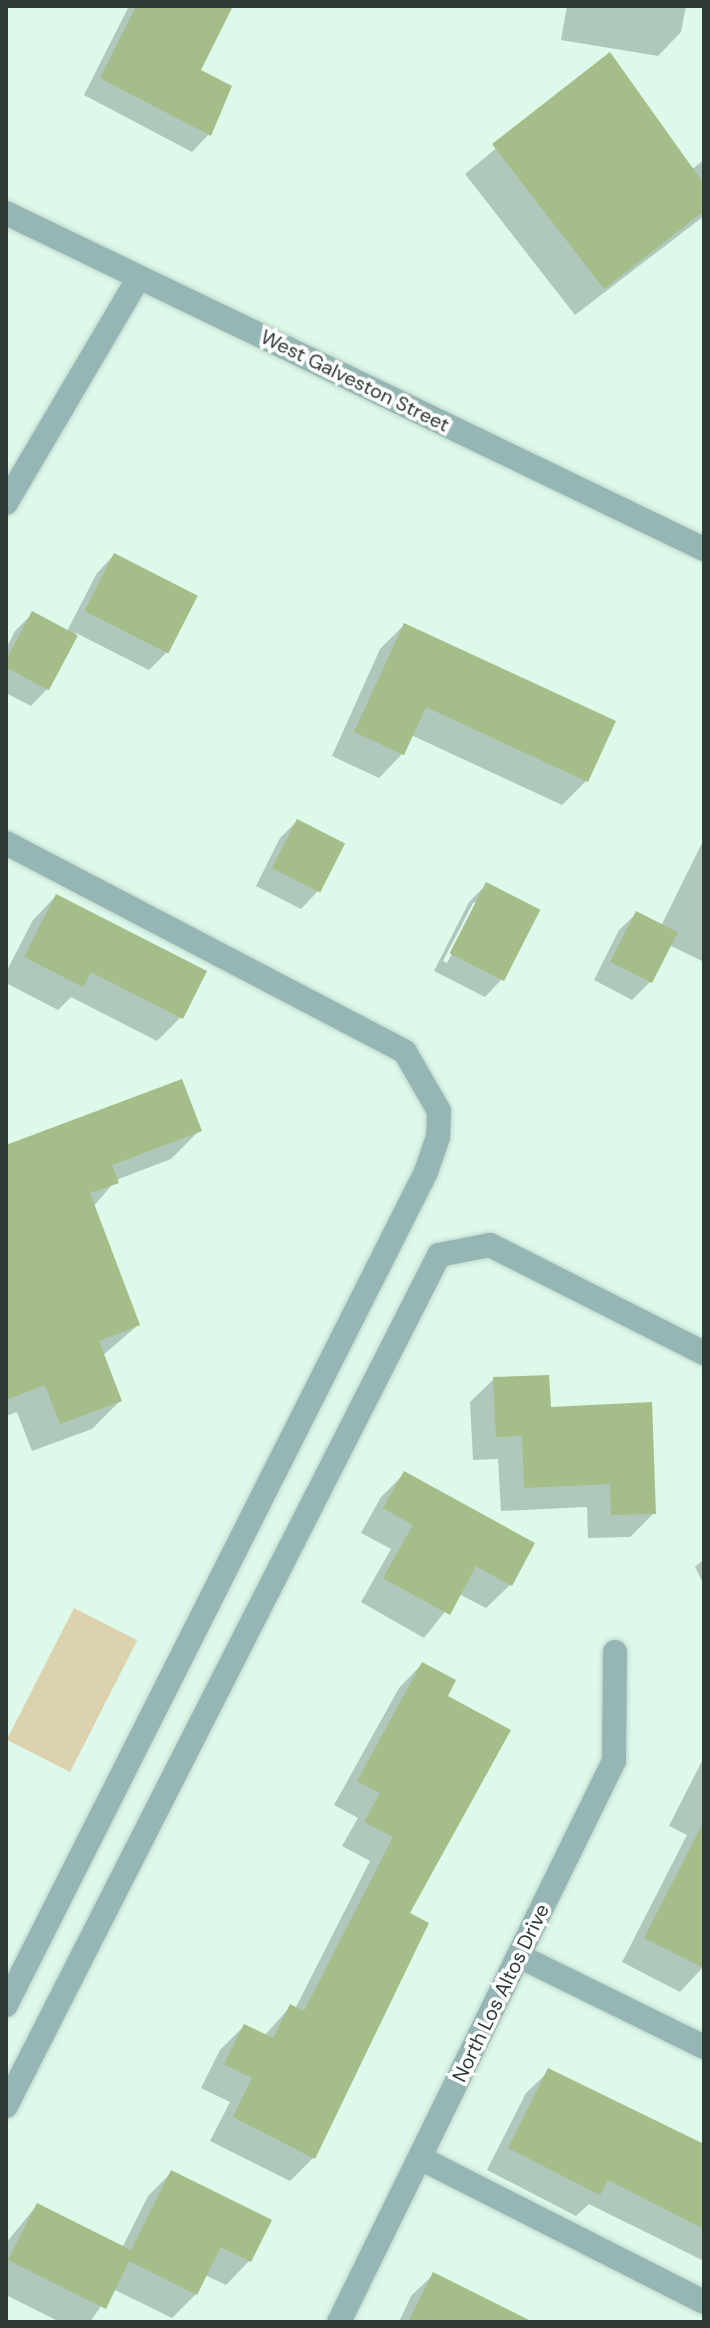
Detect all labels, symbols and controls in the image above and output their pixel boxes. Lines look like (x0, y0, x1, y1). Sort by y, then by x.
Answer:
street label: West Galveston Street (257, 325, 453, 437)
street label: North Los Altos Drive (447, 1900, 555, 2086)

